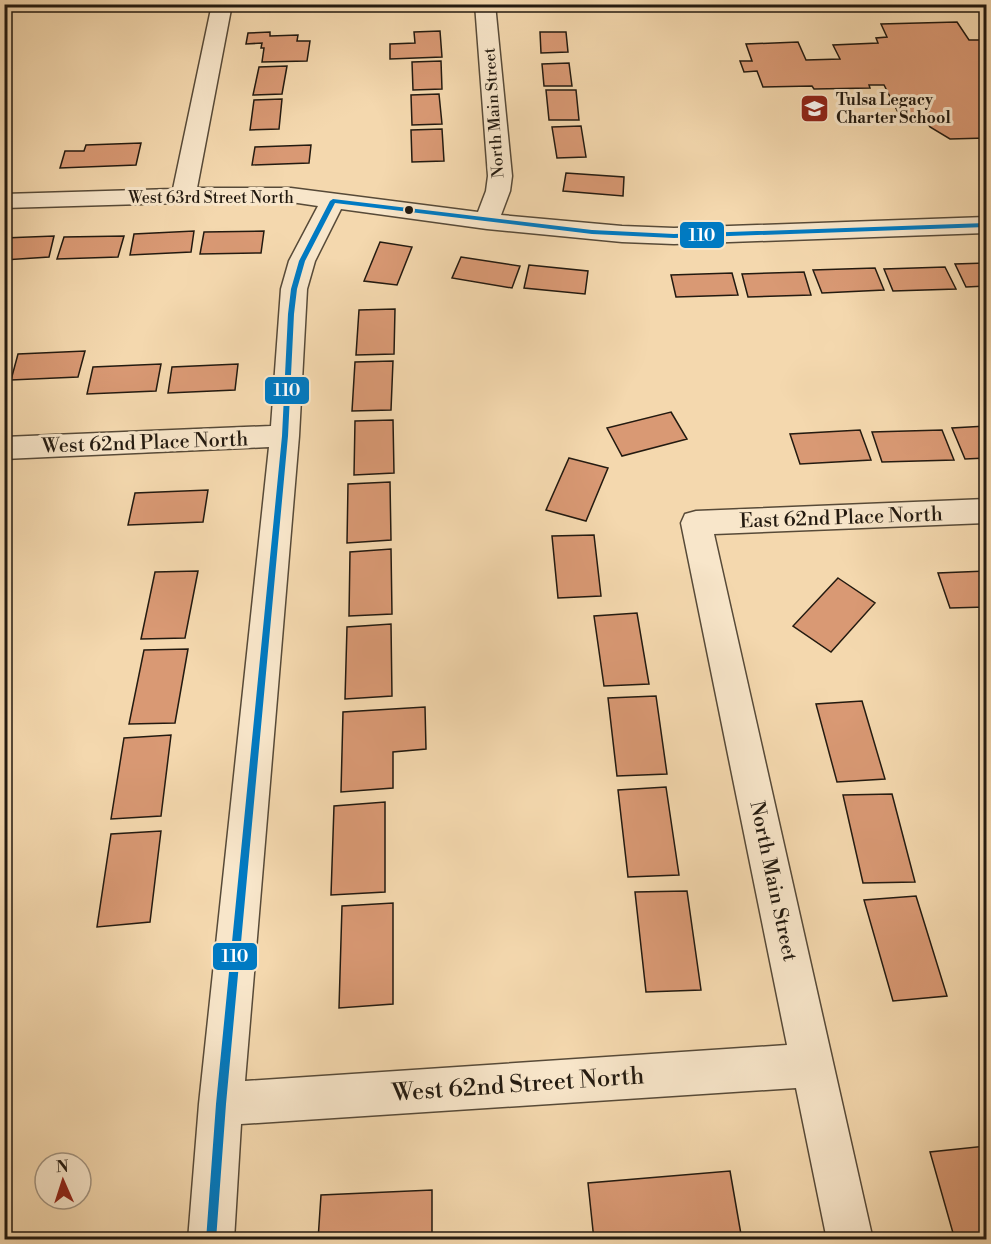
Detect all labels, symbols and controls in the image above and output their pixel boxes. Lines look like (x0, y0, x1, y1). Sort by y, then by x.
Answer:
street label: North Main Street (479, 47, 509, 179)
place label: Tulsa Legacy Charter School (836, 90, 951, 128)
school or university icon: Tulsa Legacy Charter School (799, 92, 831, 124)
street label: West 63rd Street North (127, 188, 294, 208)
unlabelled marker (403, 204, 415, 216)
line badge: 110 (679, 221, 725, 249)
text: 110 (689, 226, 716, 246)
line badge: 110 (264, 376, 310, 405)
text: 110 (274, 381, 301, 401)
street label: West 62nd Place North (40, 427, 249, 460)
street label: East 62nd Place North (739, 502, 943, 535)
street label: North Main Street (743, 799, 802, 964)
line badge: 110 (212, 942, 258, 971)
text: 110 (222, 947, 249, 967)
street label: West 62nd Street North (390, 1061, 645, 1109)
north arrow (33, 1151, 93, 1211)
text: N (55, 1157, 69, 1177)

